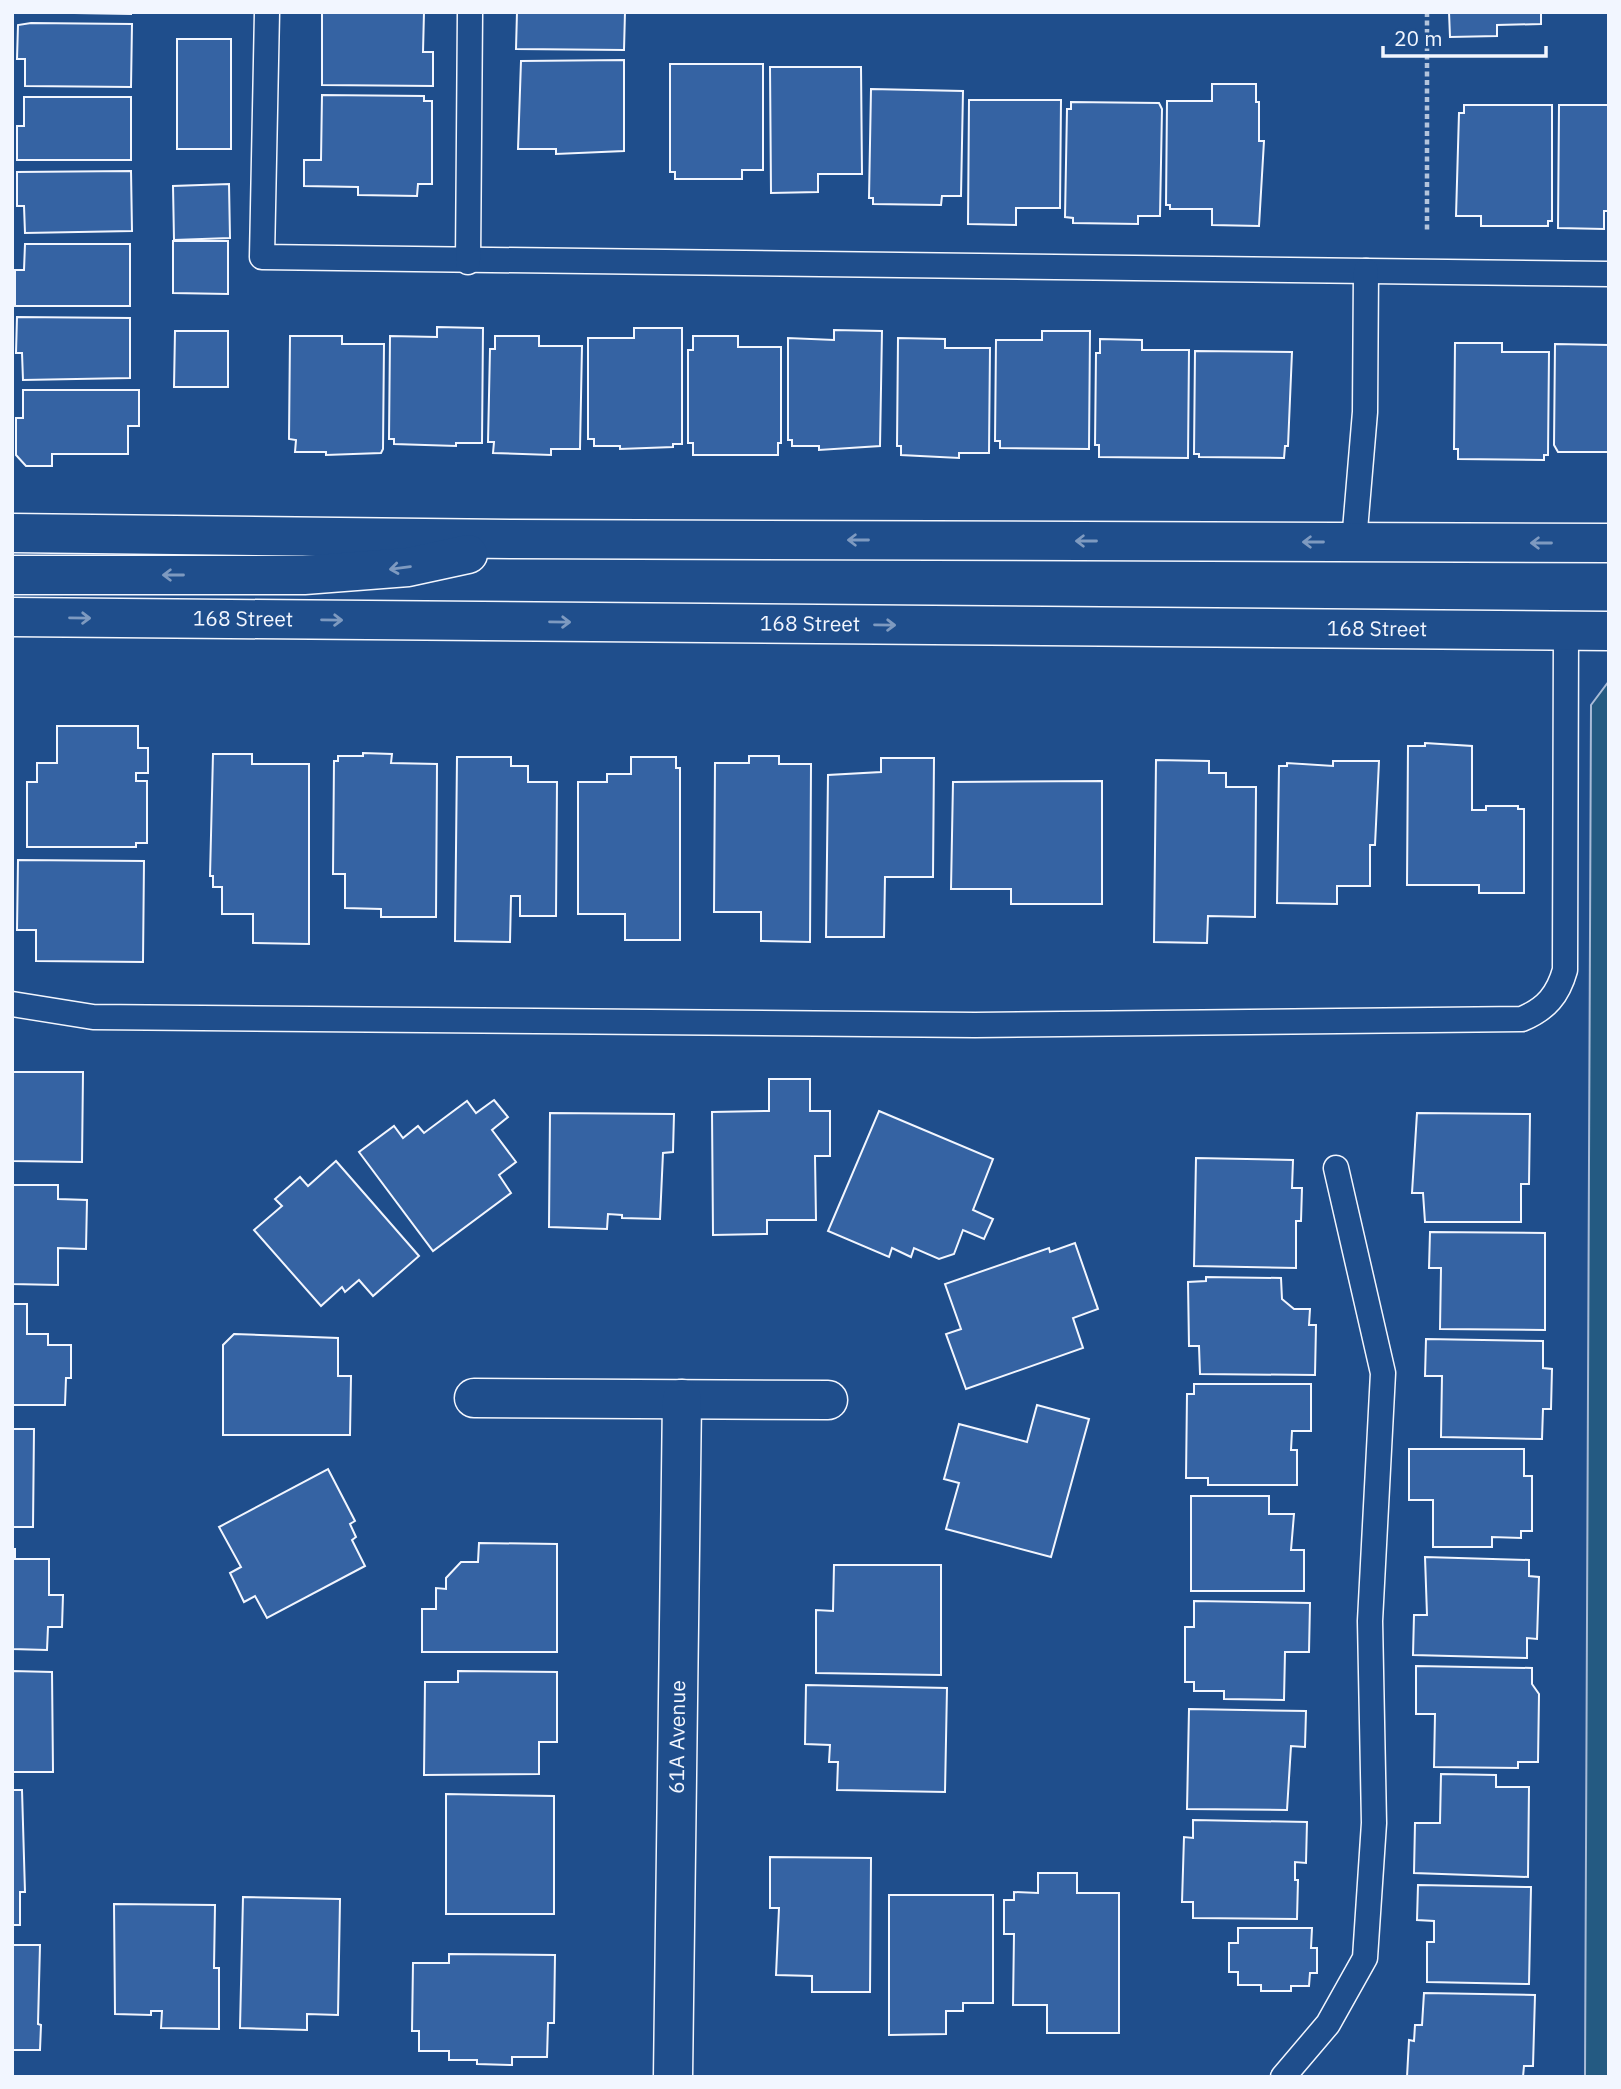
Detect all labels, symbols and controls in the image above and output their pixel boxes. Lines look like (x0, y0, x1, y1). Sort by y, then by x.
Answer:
scale bar (1383, 14, 1546, 58)
text: 20 m (1394, 24, 1443, 52)
one-way arrow (847, 533, 870, 547)
one-way arrow (1074, 534, 1097, 548)
one-way arrow (1302, 535, 1325, 548)
one-way arrow (1529, 536, 1552, 550)
one-way arrow (389, 561, 412, 574)
one-way arrow (161, 568, 184, 582)
street label: 168 Street (193, 604, 293, 632)
street label: 168 Street (760, 609, 860, 637)
one-way arrow (69, 611, 92, 625)
one-way arrow (321, 613, 344, 627)
street label: 168 Street (1327, 614, 1427, 642)
one-way arrow (548, 615, 571, 629)
one-way arrow (874, 618, 897, 632)
street label: 61A Avenue (662, 1680, 691, 1794)

